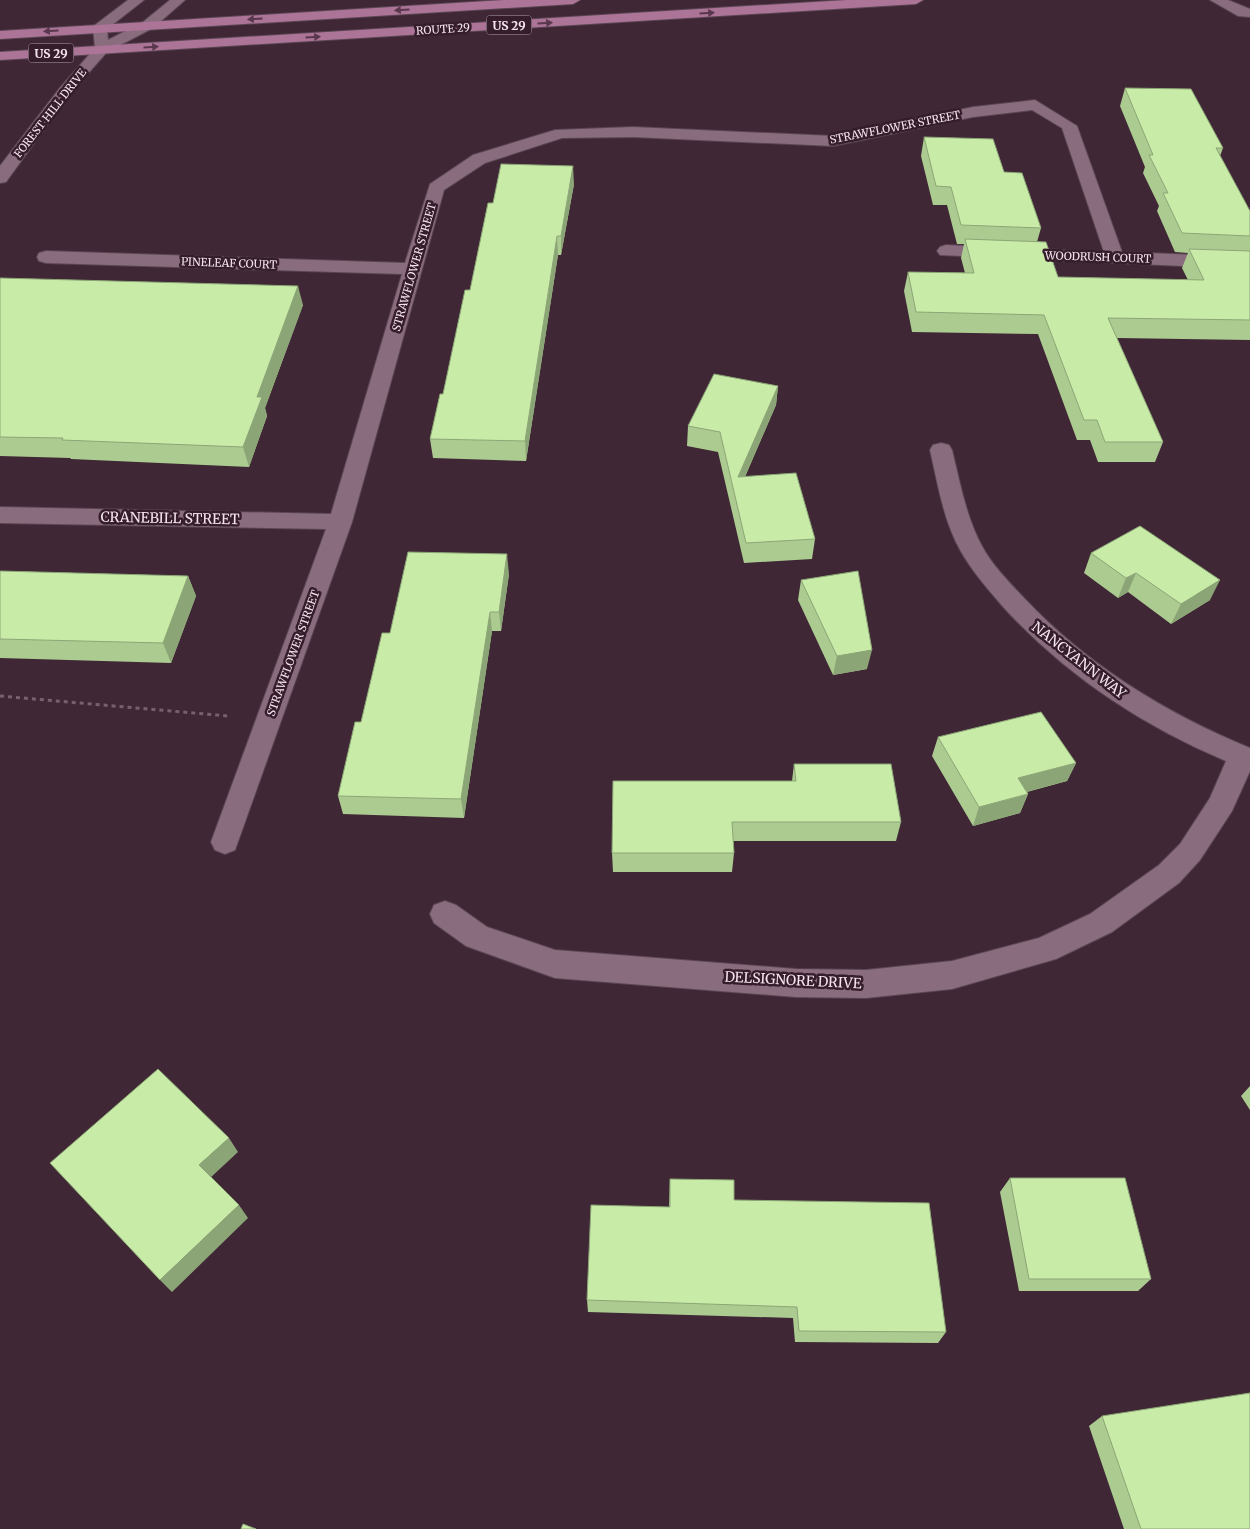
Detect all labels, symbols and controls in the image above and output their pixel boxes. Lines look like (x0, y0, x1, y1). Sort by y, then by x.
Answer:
one-way arrow (394, 7, 410, 15)
one-way arrow (700, 8, 716, 16)
one-way arrow (247, 15, 263, 23)
road number: US 29 (486, 16, 532, 34)
one-way arrow (538, 18, 554, 26)
street label: ROUTE 29 (416, 20, 471, 38)
one-way arrow (43, 28, 59, 36)
one-way arrow (305, 33, 321, 41)
one-way arrow (143, 42, 159, 50)
road number: US 29 (28, 44, 74, 62)
street label: FOREST HILL DRIVE (11, 66, 89, 160)
street label: STRAWFLOWER STREET (828, 107, 962, 147)
street label: STRAWFLOWER STREET (389, 201, 439, 333)
street label: WOODRUSH COURT (1044, 248, 1152, 266)
street label: PINELEAF COURT (181, 254, 278, 272)
street label: CRANEBILL STREET (100, 508, 240, 528)
street label: STRAWFLOWER STREET (264, 588, 322, 718)
street label: NANCYANN WAY (1028, 618, 1131, 703)
street label: DELSIGNORE DRIVE (724, 967, 862, 993)

